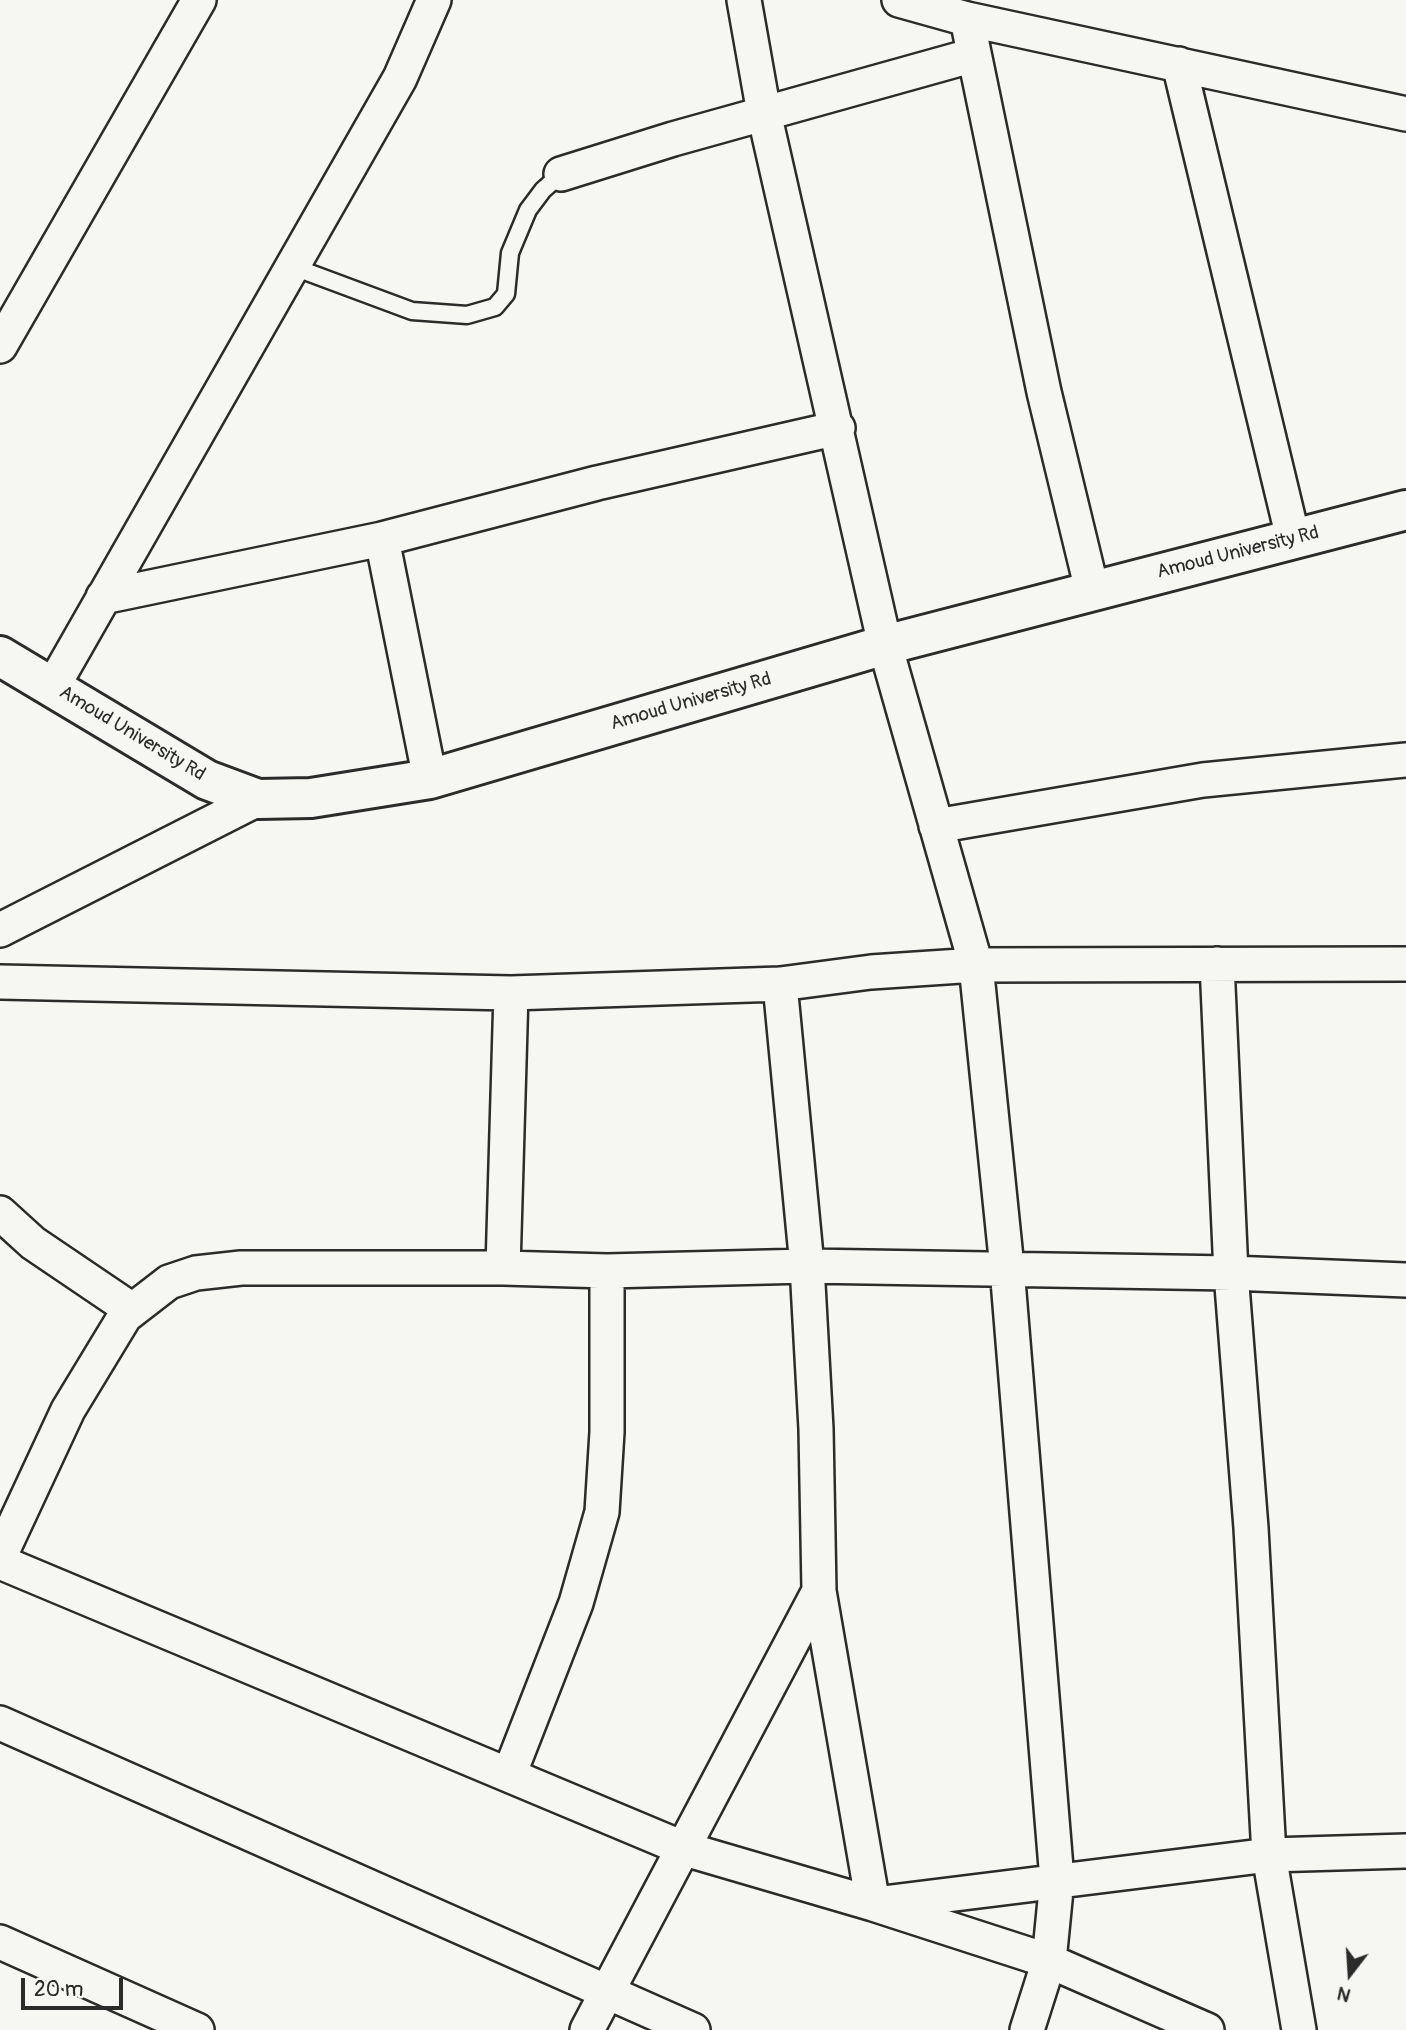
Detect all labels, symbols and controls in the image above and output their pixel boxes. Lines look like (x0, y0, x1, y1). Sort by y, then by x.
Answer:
street label: Amoud University Rd (1155, 522, 1321, 584)
street label: Amoud University Rd (608, 668, 774, 736)
street label: Amoud University Rd (55, 681, 209, 787)
north arrow (1315, 1939, 1385, 2009)
scale bar (24, 1964, 126, 2008)
text: 20 m (34, 1976, 83, 2003)
text: N (1334, 1981, 1354, 2007)

